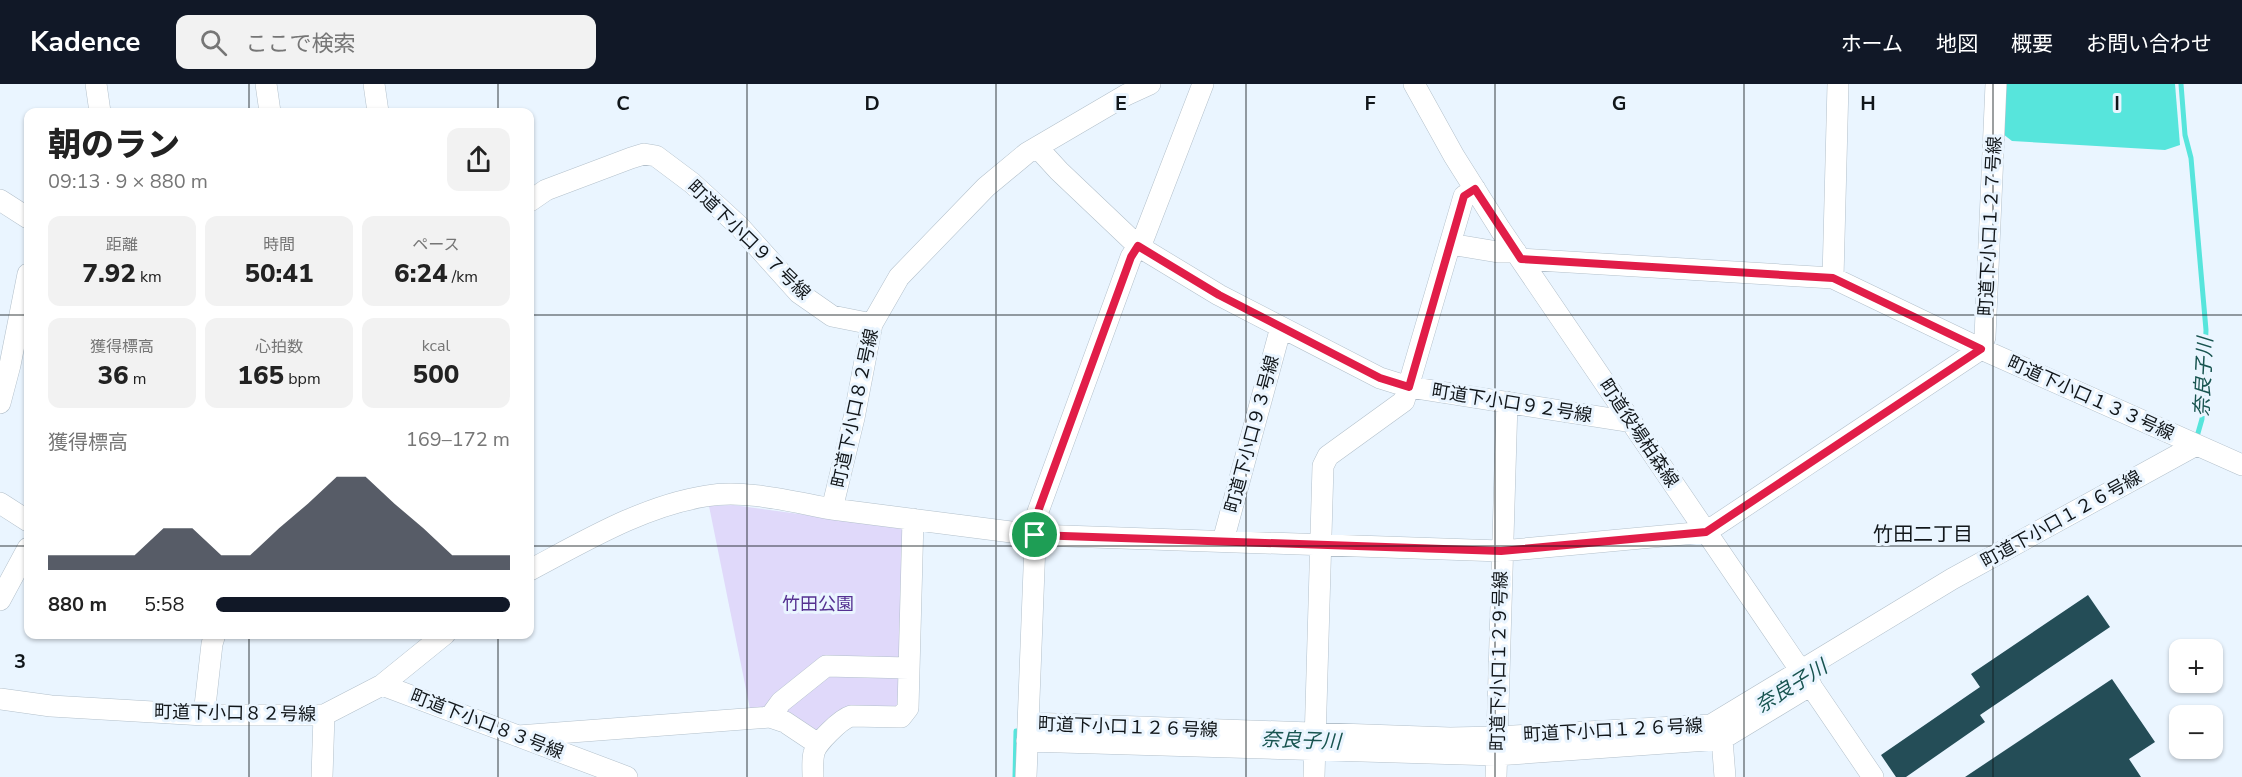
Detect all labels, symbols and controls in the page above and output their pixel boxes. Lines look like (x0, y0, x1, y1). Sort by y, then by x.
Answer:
search box (176, 15, 596, 69)
text: Kadence (30, 23, 140, 61)
icon: search (197, 26, 230, 59)
text: ここで検索 (245, 29, 355, 59)
text: ホーム (1841, 30, 1903, 58)
text: 地図 (1936, 30, 1978, 58)
text: 概要 (2011, 30, 2053, 58)
text: お問い合わせ (2086, 30, 2212, 58)
text: C (616, 90, 630, 117)
text: D (864, 90, 880, 117)
text: E (1115, 90, 1127, 117)
text: F (1364, 90, 1376, 117)
text: G (1612, 90, 1626, 117)
text: H (1860, 90, 1876, 117)
text: I (2114, 90, 2120, 117)
text: 朝のラン (48, 123, 180, 168)
button: share (447, 128, 510, 191)
street label: 町道下小口１２７号線 (1973, 135, 2007, 317)
text: 09:13 · 9 × 880 m (48, 168, 208, 195)
street label: 町道下小口９７号線 (682, 175, 816, 305)
text: 距離 (106, 234, 138, 256)
text: 時間 (263, 234, 295, 256)
text: ペース (412, 234, 460, 256)
text: 7.92 (82, 256, 136, 291)
text: 50:41 (244, 256, 314, 291)
text: 6:24 (394, 256, 448, 291)
text: km (136, 266, 162, 288)
text: /km (448, 266, 478, 288)
street label: 町道下小口８２号線 (826, 326, 884, 490)
water label: 奈良子川 (2188, 334, 2219, 418)
text: kcal (422, 335, 450, 357)
text: 獲得標高 (90, 336, 154, 358)
text: 心拍数 (255, 336, 303, 358)
street label: 町道下小口１３３号線 (2004, 350, 2178, 446)
street label: 町道下小口９３号線 (1219, 353, 1285, 515)
text: 500 (413, 357, 459, 392)
text: 36 (97, 358, 129, 393)
text: 165 (237, 358, 284, 393)
text: m (129, 368, 147, 390)
text: bpm (284, 368, 321, 390)
street label: 町道役場柏森線 (1594, 374, 1684, 492)
street label: 町道下小口９２号線 (1430, 378, 1594, 428)
text: 169–172 m (406, 426, 510, 453)
text: 獲得標高 (48, 429, 128, 456)
street label: 町道下小口１２６号線 (1976, 465, 2146, 573)
pin (1009, 509, 1060, 560)
icon: arrive (1018, 518, 1051, 551)
district label: 竹田二丁目 (1873, 521, 1973, 548)
street label: 町道下小口１２９号線 (1485, 571, 1513, 751)
text: 880 m (48, 591, 107, 618)
text: 5:58 (144, 591, 185, 618)
park label: 竹田公園 (782, 592, 854, 616)
map controls (2169, 639, 2223, 759)
button: + (2169, 639, 2223, 693)
text: 3 (14, 648, 26, 675)
water label: 奈良子川 (1750, 653, 1834, 719)
street label: 町道下小口８３号線 (407, 684, 567, 764)
street label: 町道下小口８２号線 (154, 700, 316, 726)
button: − (2169, 705, 2223, 759)
street label: 町道下小口１２６号線 (1038, 712, 1218, 742)
street label: 町道下小口１２６号線 (1522, 713, 1704, 747)
water label: 奈良子川 (1261, 726, 1343, 755)

